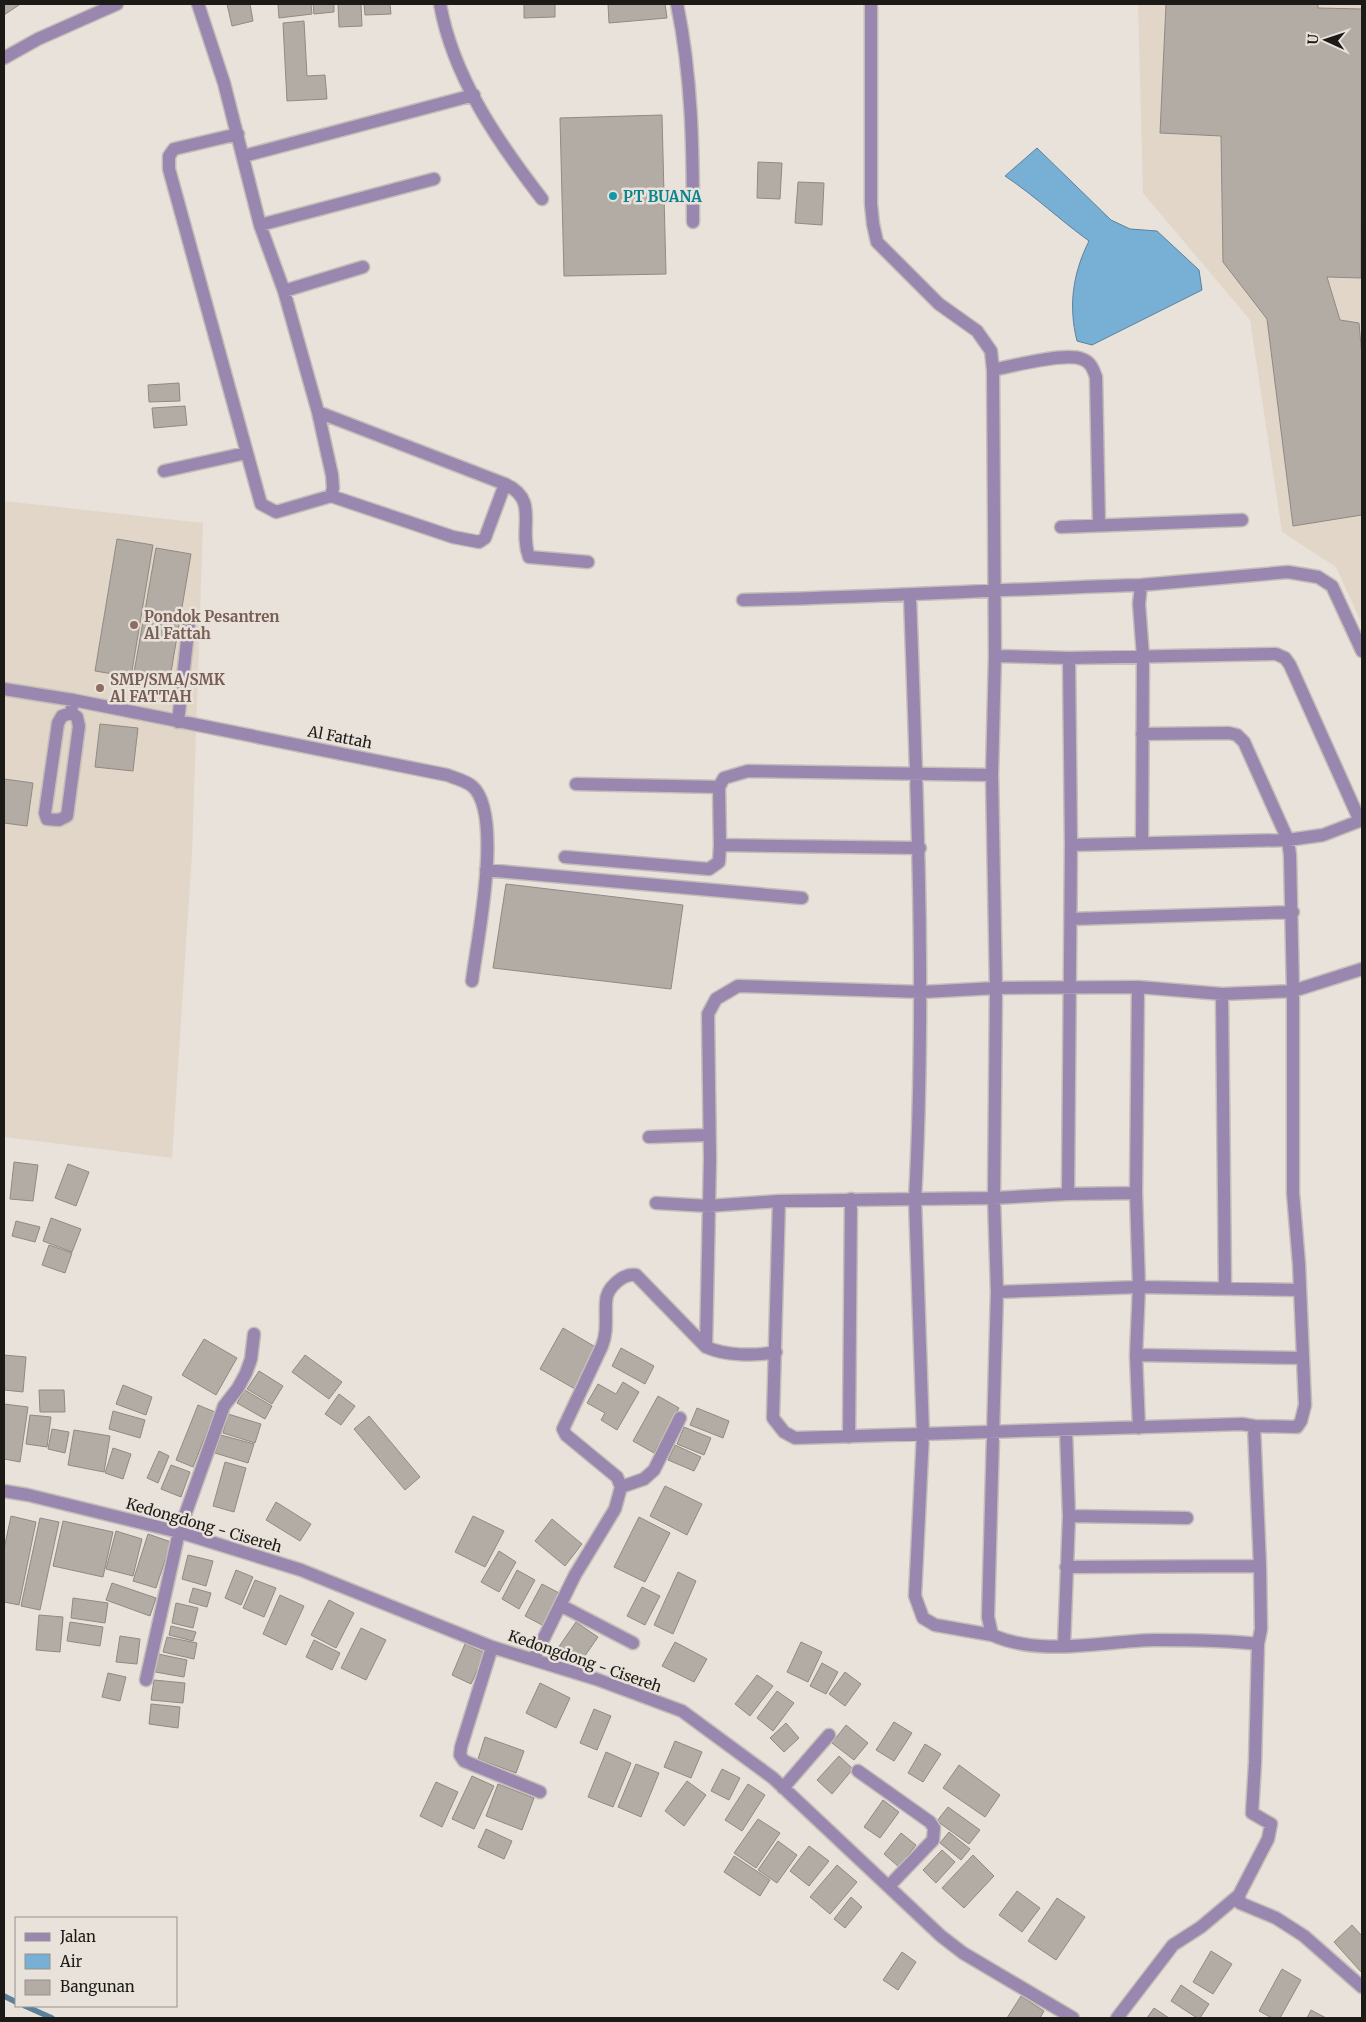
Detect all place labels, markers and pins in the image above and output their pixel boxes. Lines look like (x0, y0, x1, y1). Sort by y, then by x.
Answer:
place label: PT BUANA (623, 187, 702, 206)
marker: PT BUANA (607, 190, 619, 202)
place label: Pondok Pesantren Al Fattah (143, 607, 280, 643)
marker: Pondok Pesantren Al Fattah (128, 619, 140, 631)
place label: SMP/SMA/SMK Al FATTAH (109, 670, 226, 706)
marker: SMP/SMA/SMK Al FATTAH (94, 682, 106, 694)

